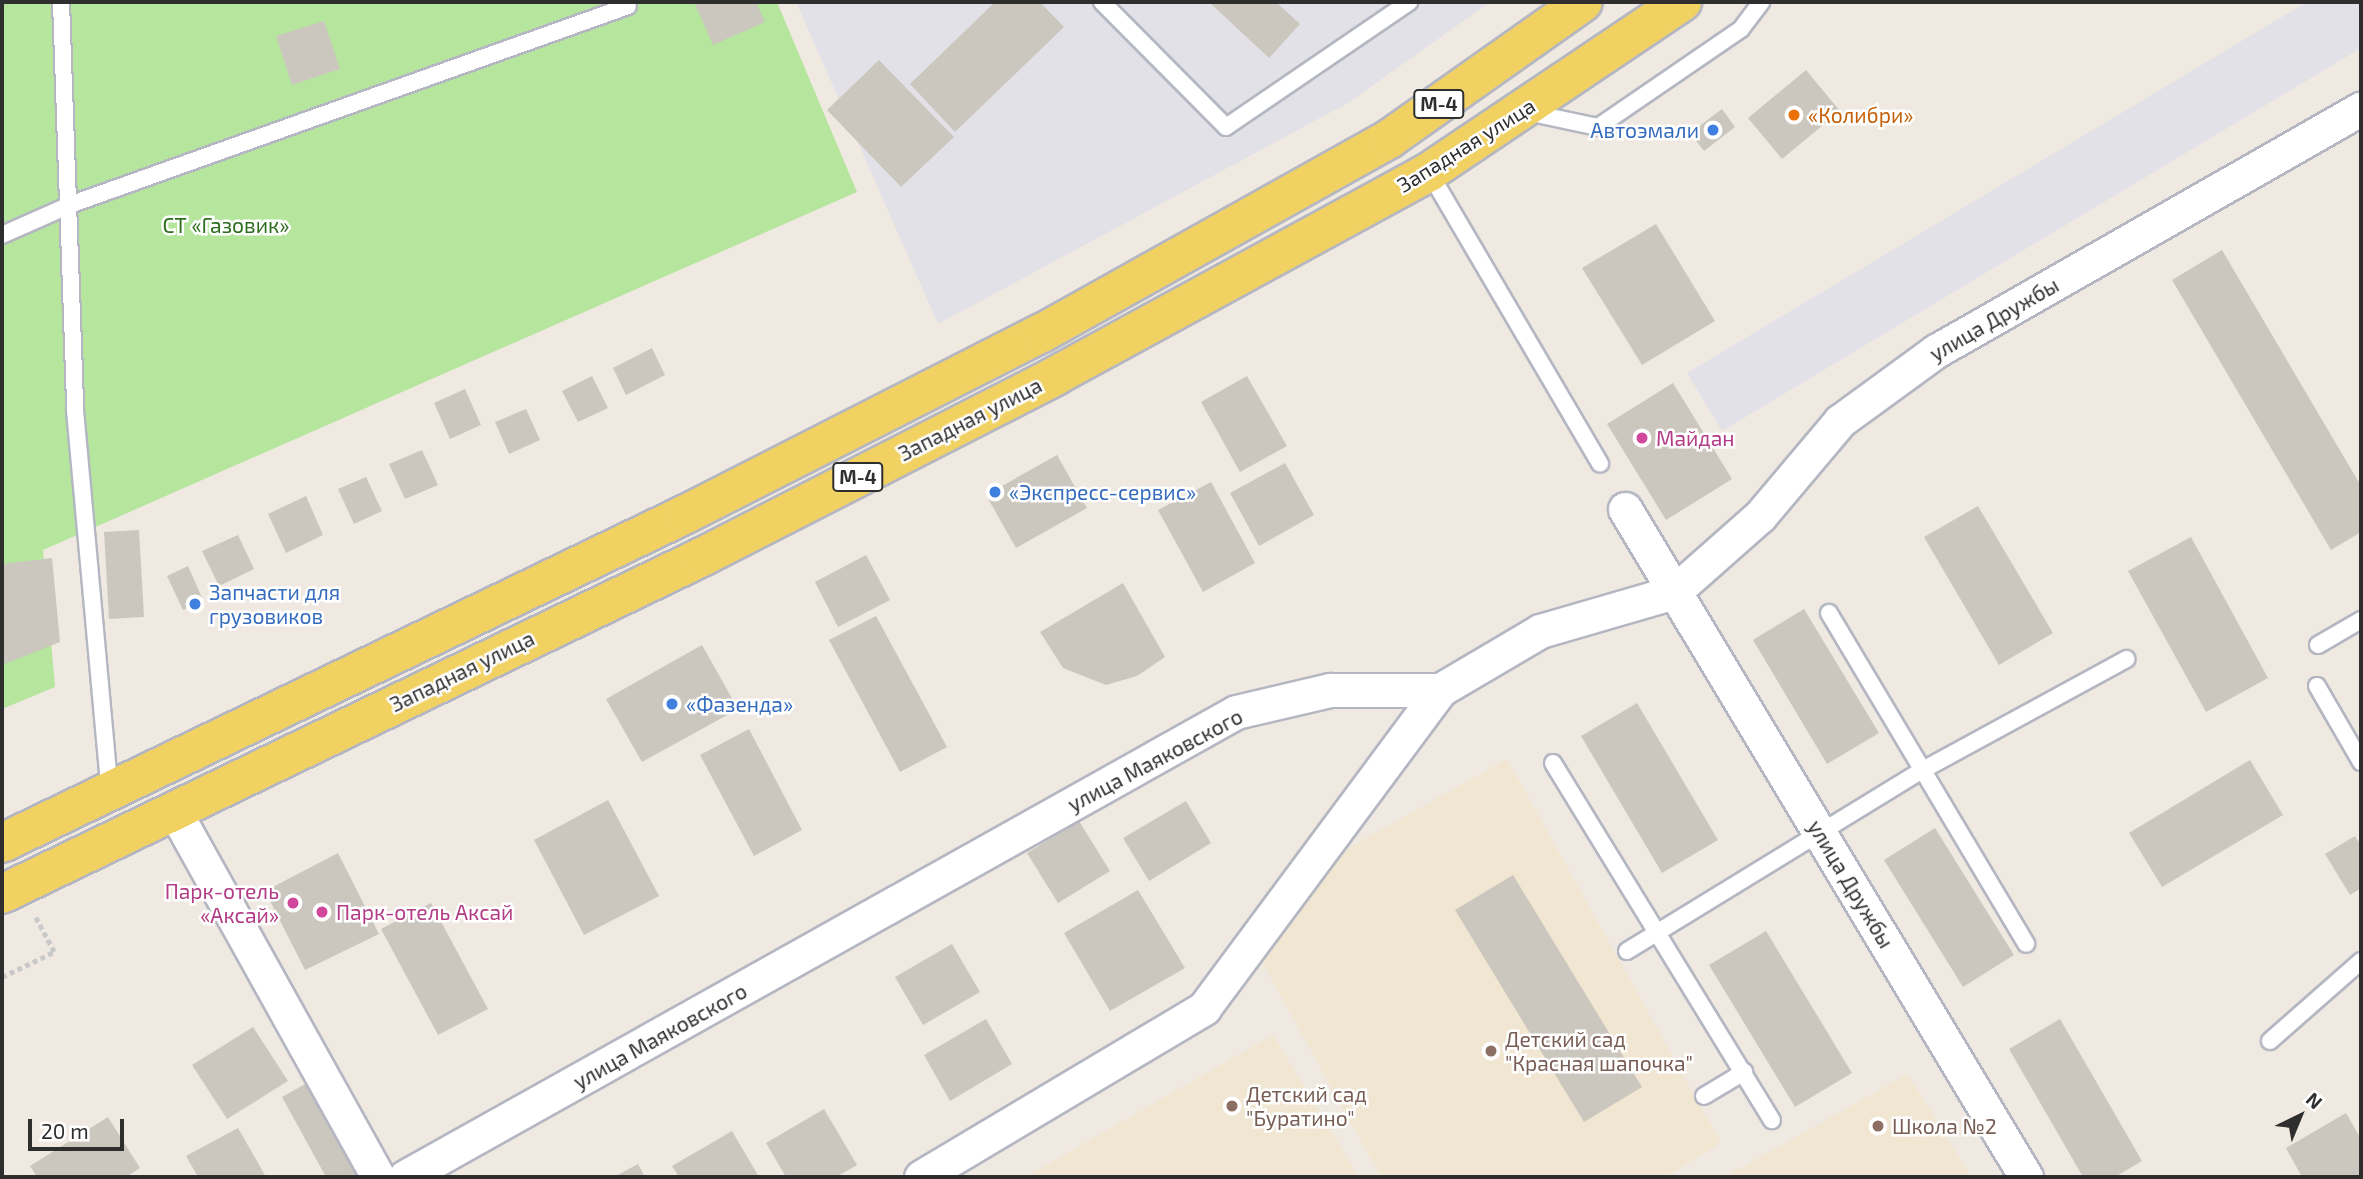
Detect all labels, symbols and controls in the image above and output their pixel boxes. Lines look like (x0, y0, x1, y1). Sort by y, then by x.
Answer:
road number: М-4 (1413, 88, 1465, 120)
street label: Западная улица (1392, 93, 1540, 197)
place label: «Колибри» (1808, 102, 1913, 128)
marker: «Колибри» (1786, 107, 1802, 123)
place label: Автоэмали (1590, 117, 1699, 143)
marker: Автоэмали (1705, 122, 1721, 138)
park label: СТ «Газовик» (163, 212, 289, 238)
street label: улица Дружбы (1925, 272, 2063, 366)
street label: Западная улица (894, 372, 1046, 466)
place label: Майдан (1656, 425, 1734, 451)
marker: Майдан (1634, 430, 1650, 446)
road number: М-4 (832, 462, 884, 492)
place label: «Экспресс-сервис» (1009, 479, 1196, 505)
marker: «Экспресс-сервис» (987, 484, 1003, 500)
place label: Запчасти для грузовиков (209, 579, 340, 629)
marker: Запчасти для грузовиков (187, 596, 203, 612)
street label: Западная улица (386, 625, 538, 717)
place label: «Фазенда» (686, 691, 793, 717)
marker: «Фазенда» (664, 696, 680, 712)
street label: улица Маяковского (1063, 703, 1247, 817)
street label: улица Дружбы (1803, 815, 1899, 953)
place label: Парк-отель «Аксай» (165, 878, 279, 928)
marker: Парк-отель «Аксай» (285, 895, 301, 911)
place label: Парк-отель Аксай (336, 899, 513, 925)
marker: Парк-отель Аксай (314, 904, 330, 920)
street label: улица Маяковского (569, 978, 751, 1094)
place label: Детский сад "Красная шапочка" (1505, 1026, 1693, 1076)
marker: Детский сад "Красная шапочка" (1483, 1043, 1499, 1059)
place label: Детский сад "Буратино" (1246, 1081, 1367, 1131)
north arrow (2265, 1081, 2335, 1151)
text: N (2302, 1087, 2328, 1113)
marker: Детский сад "Буратино" (1224, 1098, 1240, 1114)
scale bar (32, 1106, 128, 1150)
place label: Школа №2 (1892, 1113, 1997, 1139)
text: 20 m (41, 1118, 89, 1143)
marker: Школа №2 (1870, 1118, 1886, 1134)

